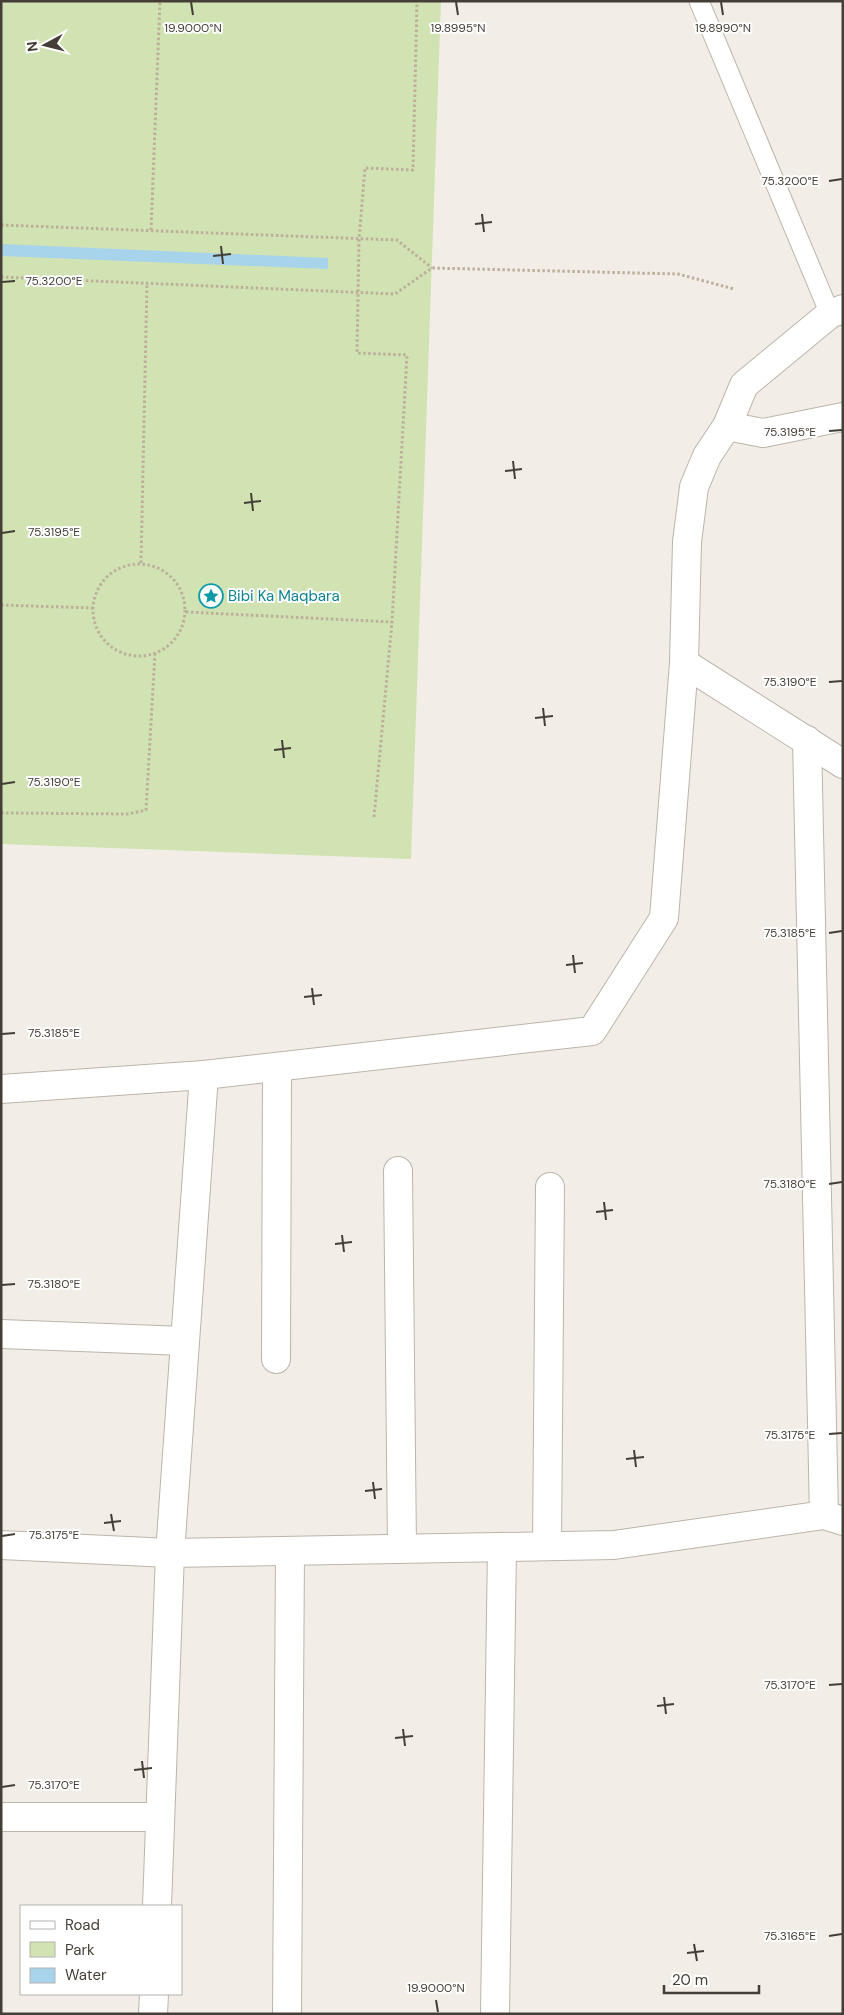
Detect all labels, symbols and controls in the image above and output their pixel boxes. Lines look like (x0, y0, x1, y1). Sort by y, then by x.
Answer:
north arrow (20, 20, 70, 70)
text: 19.9000°N (164, 20, 222, 36)
text: 19.8995°N (430, 20, 486, 36)
text: 19.8990°N (695, 20, 751, 36)
text: N (23, 40, 42, 53)
text: 75.3200°E (762, 173, 819, 189)
text: 75.3200°E (26, 273, 83, 289)
text: 75.3195°E (764, 424, 816, 440)
text: 75.3195°E (28, 524, 80, 540)
place icon: Bibi Ka Maqbara (198, 583, 224, 609)
place label: Bibi Ka Maqbara (228, 586, 340, 606)
text: 75.3190°E (763, 674, 817, 690)
text: 75.3190°E (27, 774, 81, 790)
text: 75.3185°E (764, 925, 816, 941)
text: 75.3185°E (28, 1025, 80, 1041)
text: 75.3180°E (764, 1176, 817, 1192)
text: 75.3180°E (28, 1276, 81, 1292)
text: 75.3175°E (765, 1427, 816, 1443)
text: 75.3175°E (29, 1527, 80, 1543)
text: 75.3170°E (764, 1677, 816, 1693)
text: 75.3170°E (28, 1777, 80, 1793)
legend (20, 1905, 182, 1995)
text: Road (65, 1915, 100, 1935)
text: 75.3165°E (764, 1928, 816, 1944)
text: Park (65, 1940, 95, 1960)
scale bar (664, 1962, 759, 1994)
text: Water (65, 1965, 107, 1985)
text: 20 m (672, 1970, 708, 1990)
text: 19.9000°N (407, 1980, 465, 1996)

